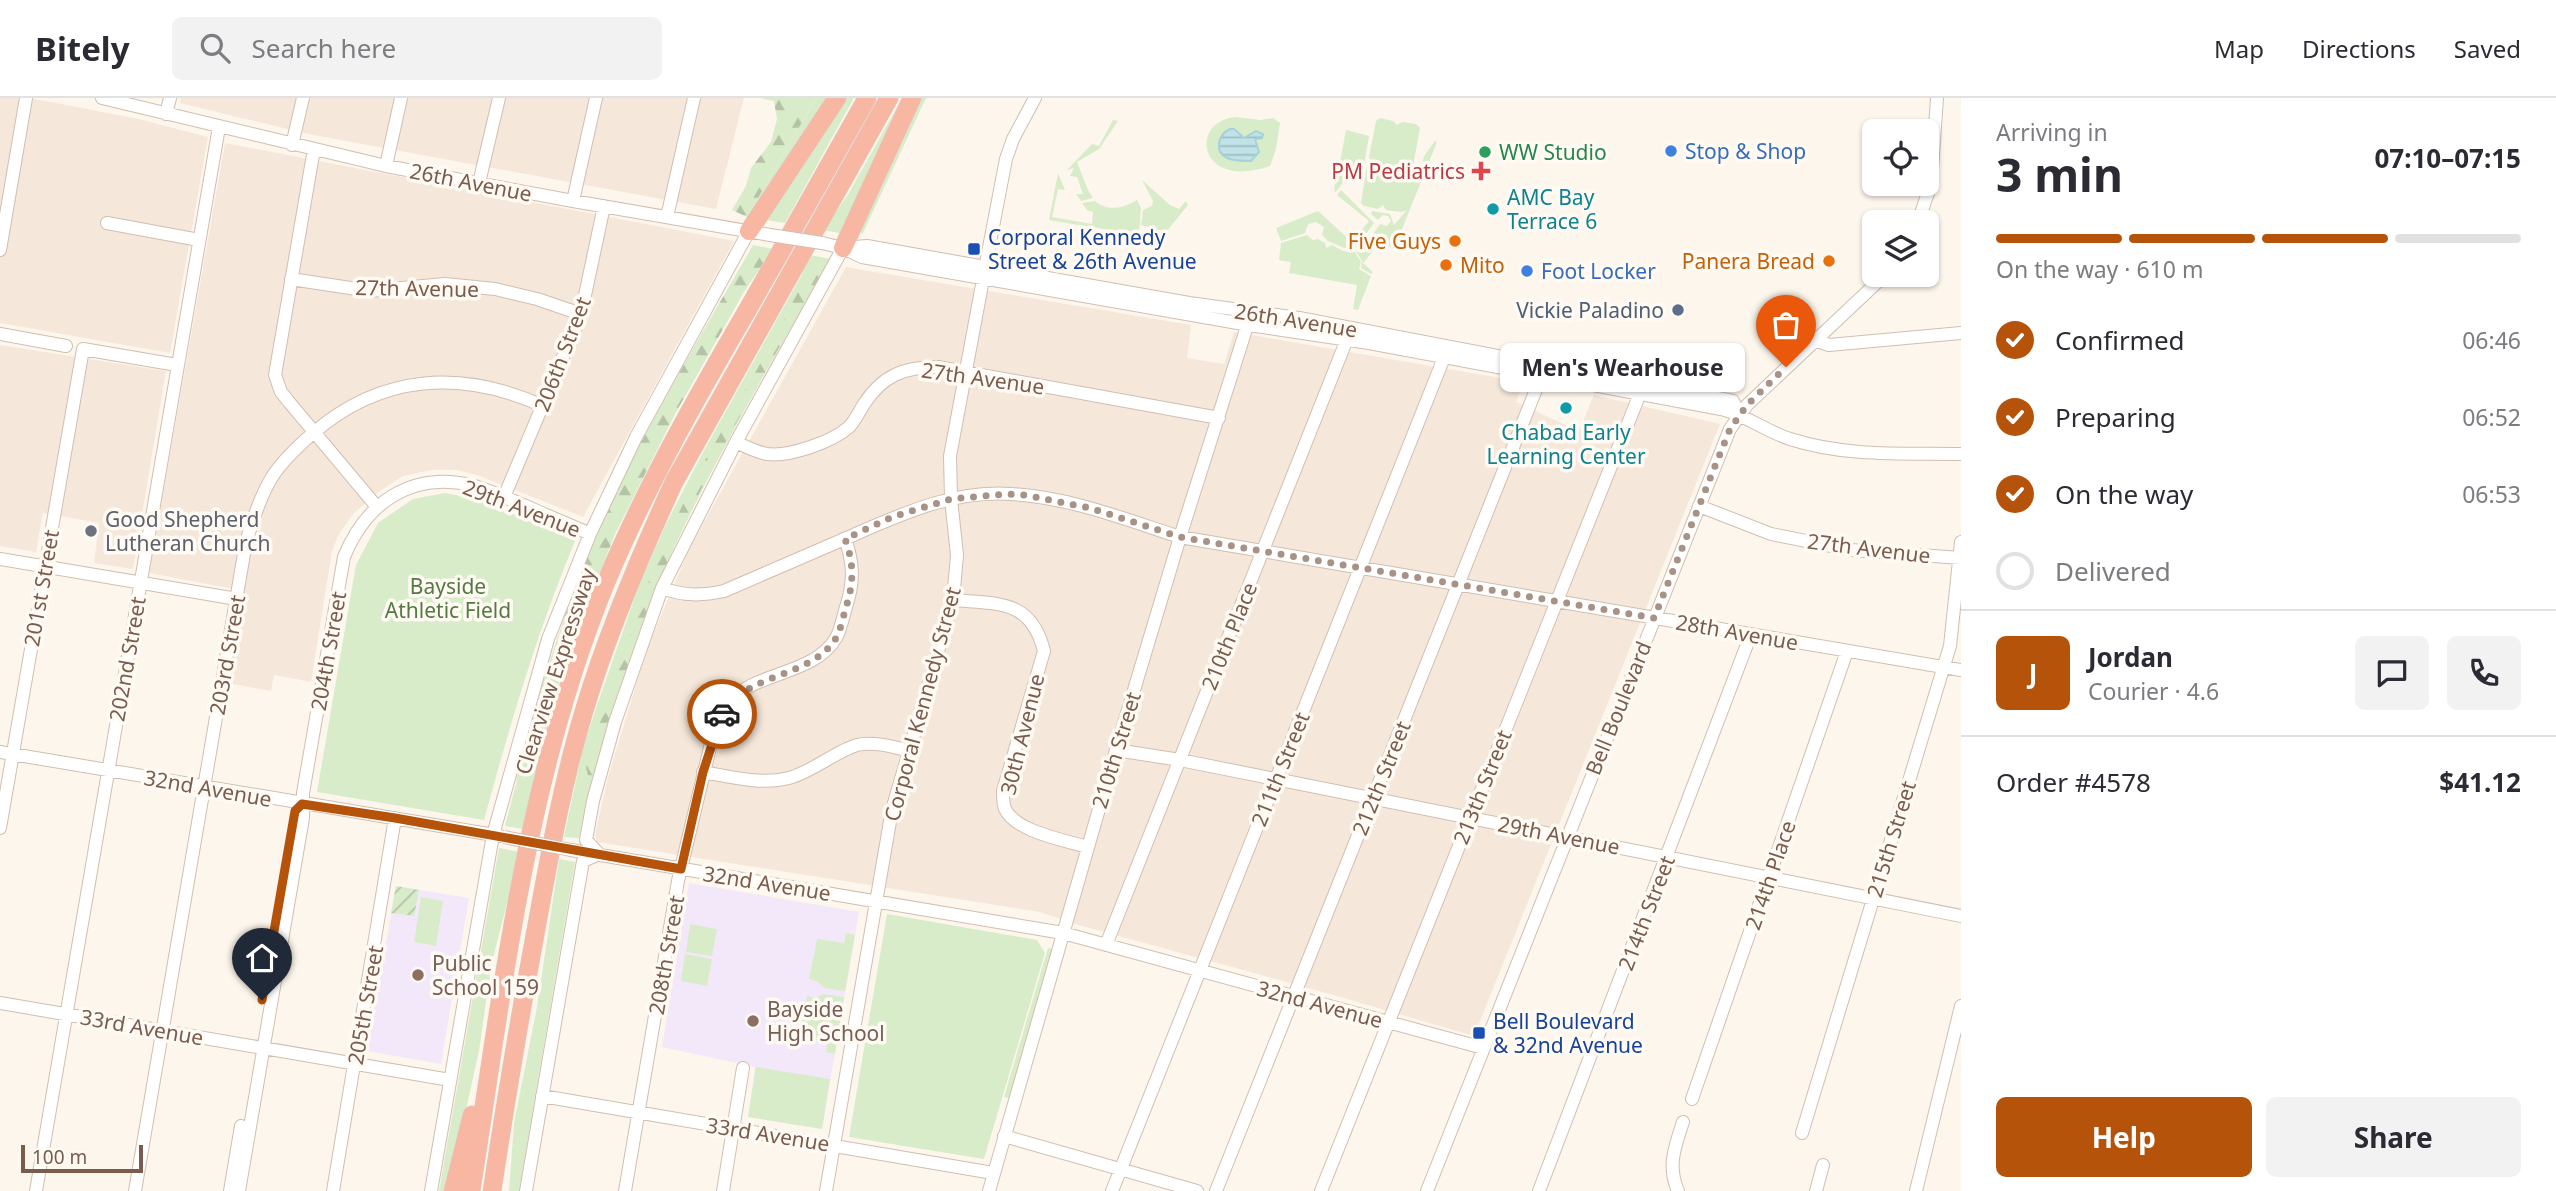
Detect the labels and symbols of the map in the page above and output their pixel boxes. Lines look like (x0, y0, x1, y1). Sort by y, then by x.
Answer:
place label: Stop & Shop (1685, 137, 1806, 165)
place label: WW Studio (1499, 138, 1607, 166)
marker: Stop & Shop (1663, 143, 1679, 159)
marker: WW Studio (1477, 144, 1493, 160)
street label: 26th Avenue (408, 156, 534, 208)
place label: PM Pediatrics (1331, 157, 1465, 185)
marker: PM Pediatrics (1471, 161, 1491, 181)
place label: AMC Bay Terrace 6 (1507, 183, 1597, 235)
marker: AMC Bay Terrace 6 (1485, 201, 1501, 217)
place label: Corporal Kennedy Street & 26th Avenue (988, 223, 1197, 275)
place label: Five Guys (1348, 227, 1441, 255)
marker: Five Guys (1447, 233, 1463, 249)
marker: Corporal Kennedy Street & 26th Avenue (966, 241, 982, 257)
place label: Panera Bread (1682, 247, 1815, 275)
place label: Mito (1460, 251, 1505, 279)
marker: Panera Bread (1821, 253, 1837, 269)
marker: Mito (1438, 257, 1454, 273)
place label: Foot Locker (1541, 257, 1656, 285)
marker: Foot Locker (1519, 263, 1535, 279)
street label: 27th Avenue (355, 273, 479, 303)
street label: 206th Street (527, 292, 597, 415)
pin (1756, 295, 1816, 367)
street label: 26th Avenue (1233, 296, 1359, 344)
place label: Vickie Paladino (1516, 296, 1664, 324)
marker: Vickie Paladino (1670, 302, 1686, 318)
callout: Men's Wearhouse (1499, 342, 1744, 392)
street label: 27th Avenue (920, 356, 1046, 400)
marker: Chabad Early Learning Center (1558, 400, 1574, 416)
place label: Chabad Early Learning Center (1486, 418, 1646, 470)
street label: 29th Avenue (459, 473, 585, 543)
place label: Good Shepherd Lutheran Church (105, 505, 270, 557)
marker: Good Shepherd Lutheran Church (83, 523, 99, 539)
street label: 201st Street (17, 527, 65, 648)
street label: 27th Avenue (1806, 527, 1932, 569)
street label: Clearview Expressway (508, 564, 602, 778)
park label: Bayside Athletic Field (385, 572, 511, 624)
street label: 210th Place (1195, 578, 1263, 694)
street label: Corporal Kennedy Street (877, 583, 967, 824)
street label: 204th Street (304, 589, 352, 713)
street label: 203rd Street (203, 592, 251, 717)
street label: 202nd Street (102, 594, 152, 723)
street label: 28th Avenue (1674, 607, 1800, 657)
street label: Bell Boulevard (1578, 637, 1658, 779)
street label: 30th Avenue (993, 671, 1051, 797)
courier (687, 679, 757, 749)
street label: 210th Street (1085, 688, 1147, 812)
street label: 211th Street (1244, 707, 1316, 830)
street label: 212th Street (1345, 716, 1417, 839)
street label: 213th Street (1446, 725, 1518, 848)
street label: 32nd Avenue (142, 763, 274, 813)
street label: 215th Street (1860, 777, 1922, 901)
street label: 29th Avenue (1496, 809, 1622, 861)
street label: 214th Place (1738, 817, 1802, 933)
street label: 214th Street (1611, 851, 1681, 974)
street label: 32nd Avenue (701, 859, 833, 907)
street label: 208th Street (642, 893, 690, 1017)
pin (232, 928, 292, 1000)
street label: 205th Street (341, 943, 389, 1067)
place label: Public School 159 (432, 949, 539, 1001)
marker: Public School 159 (410, 967, 426, 983)
street label: 32nd Avenue (1254, 974, 1386, 1034)
place label: Bayside High School (767, 995, 885, 1047)
street label: 33rd Avenue (78, 1002, 206, 1052)
place label: Bell Boulevard & 32nd Avenue (1493, 1007, 1643, 1059)
marker: Bayside High School (745, 1013, 761, 1029)
marker: Bell Boulevard & 32nd Avenue (1471, 1025, 1487, 1041)
street label: 33rd Avenue (704, 1110, 832, 1158)
scale bar (21, 1142, 144, 1174)

